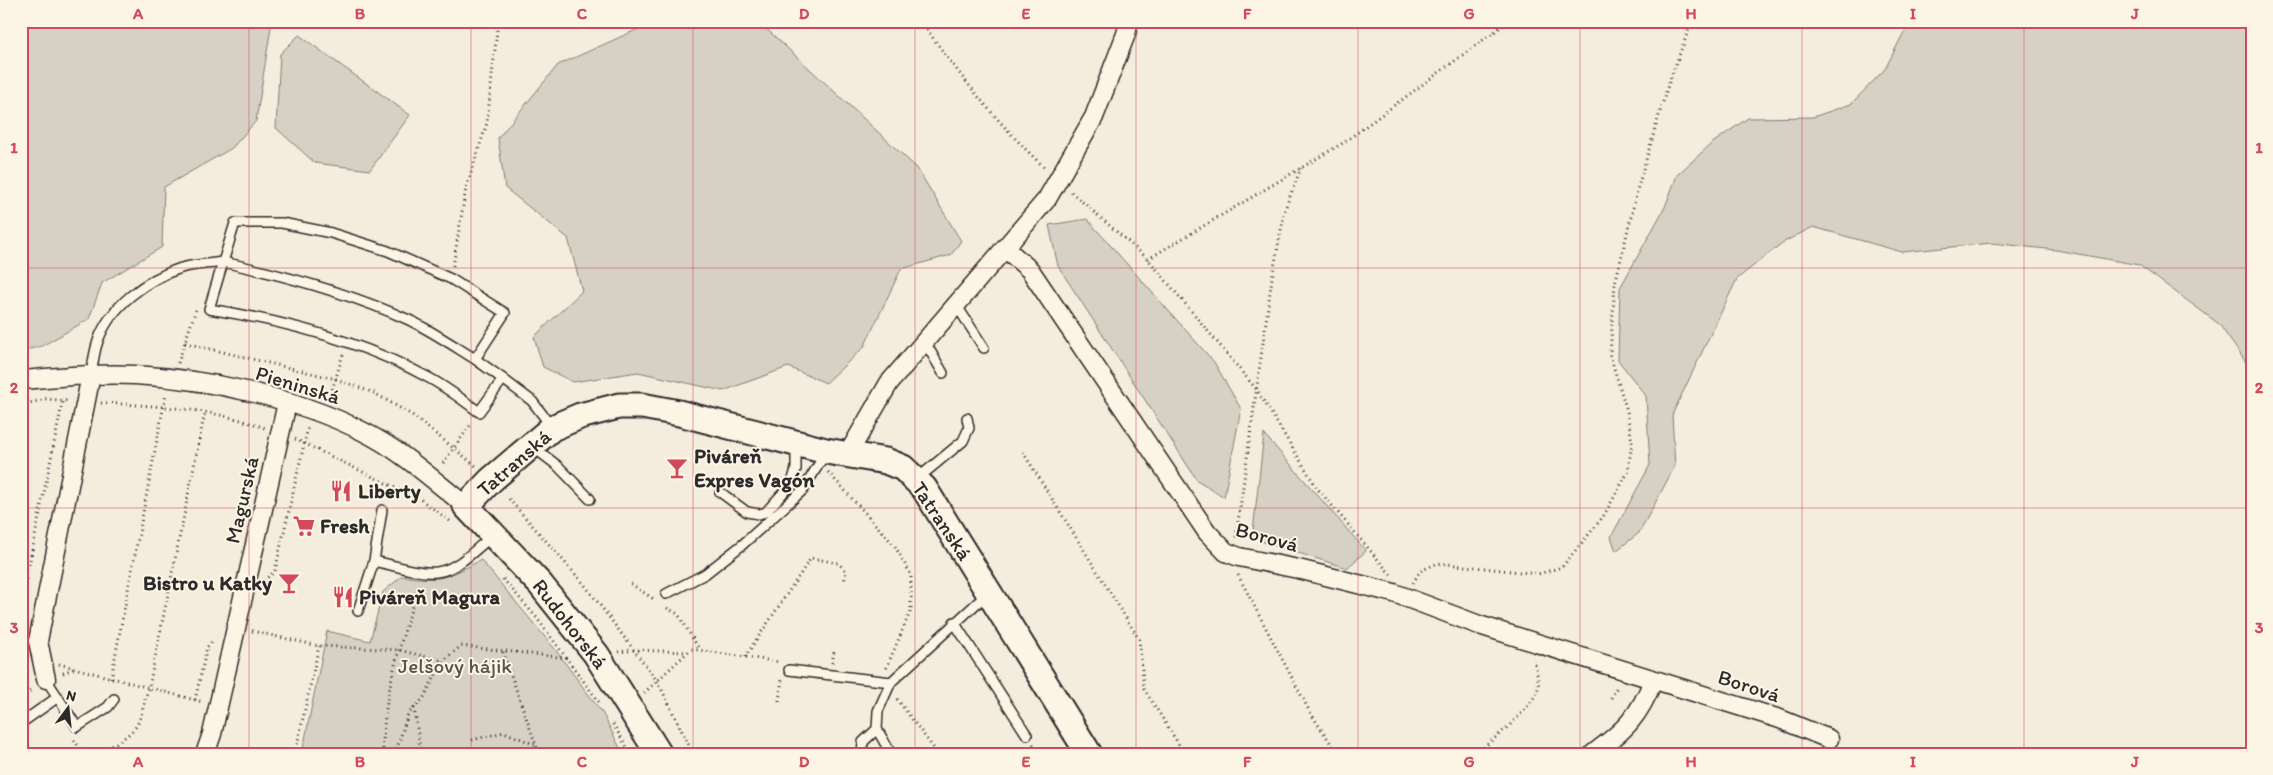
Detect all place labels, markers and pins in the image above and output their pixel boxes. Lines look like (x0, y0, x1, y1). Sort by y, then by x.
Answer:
place label: Piváreň Expres Vagón (694, 443, 815, 493)
bar icon: Piváreň Expres Vagón (664, 455, 690, 481)
restaurant icon: Liberty (328, 478, 354, 504)
place label: Liberty (358, 478, 421, 504)
supermarket icon: Fresh (291, 513, 317, 539)
place label: Fresh (320, 513, 370, 538)
place label: Bistro u Katky (143, 570, 273, 596)
bar icon: Bistro u Katky (276, 570, 302, 596)
restaurant icon: Piváreň Magura (330, 584, 356, 610)
place label: Piváreň Magura (359, 584, 501, 610)

